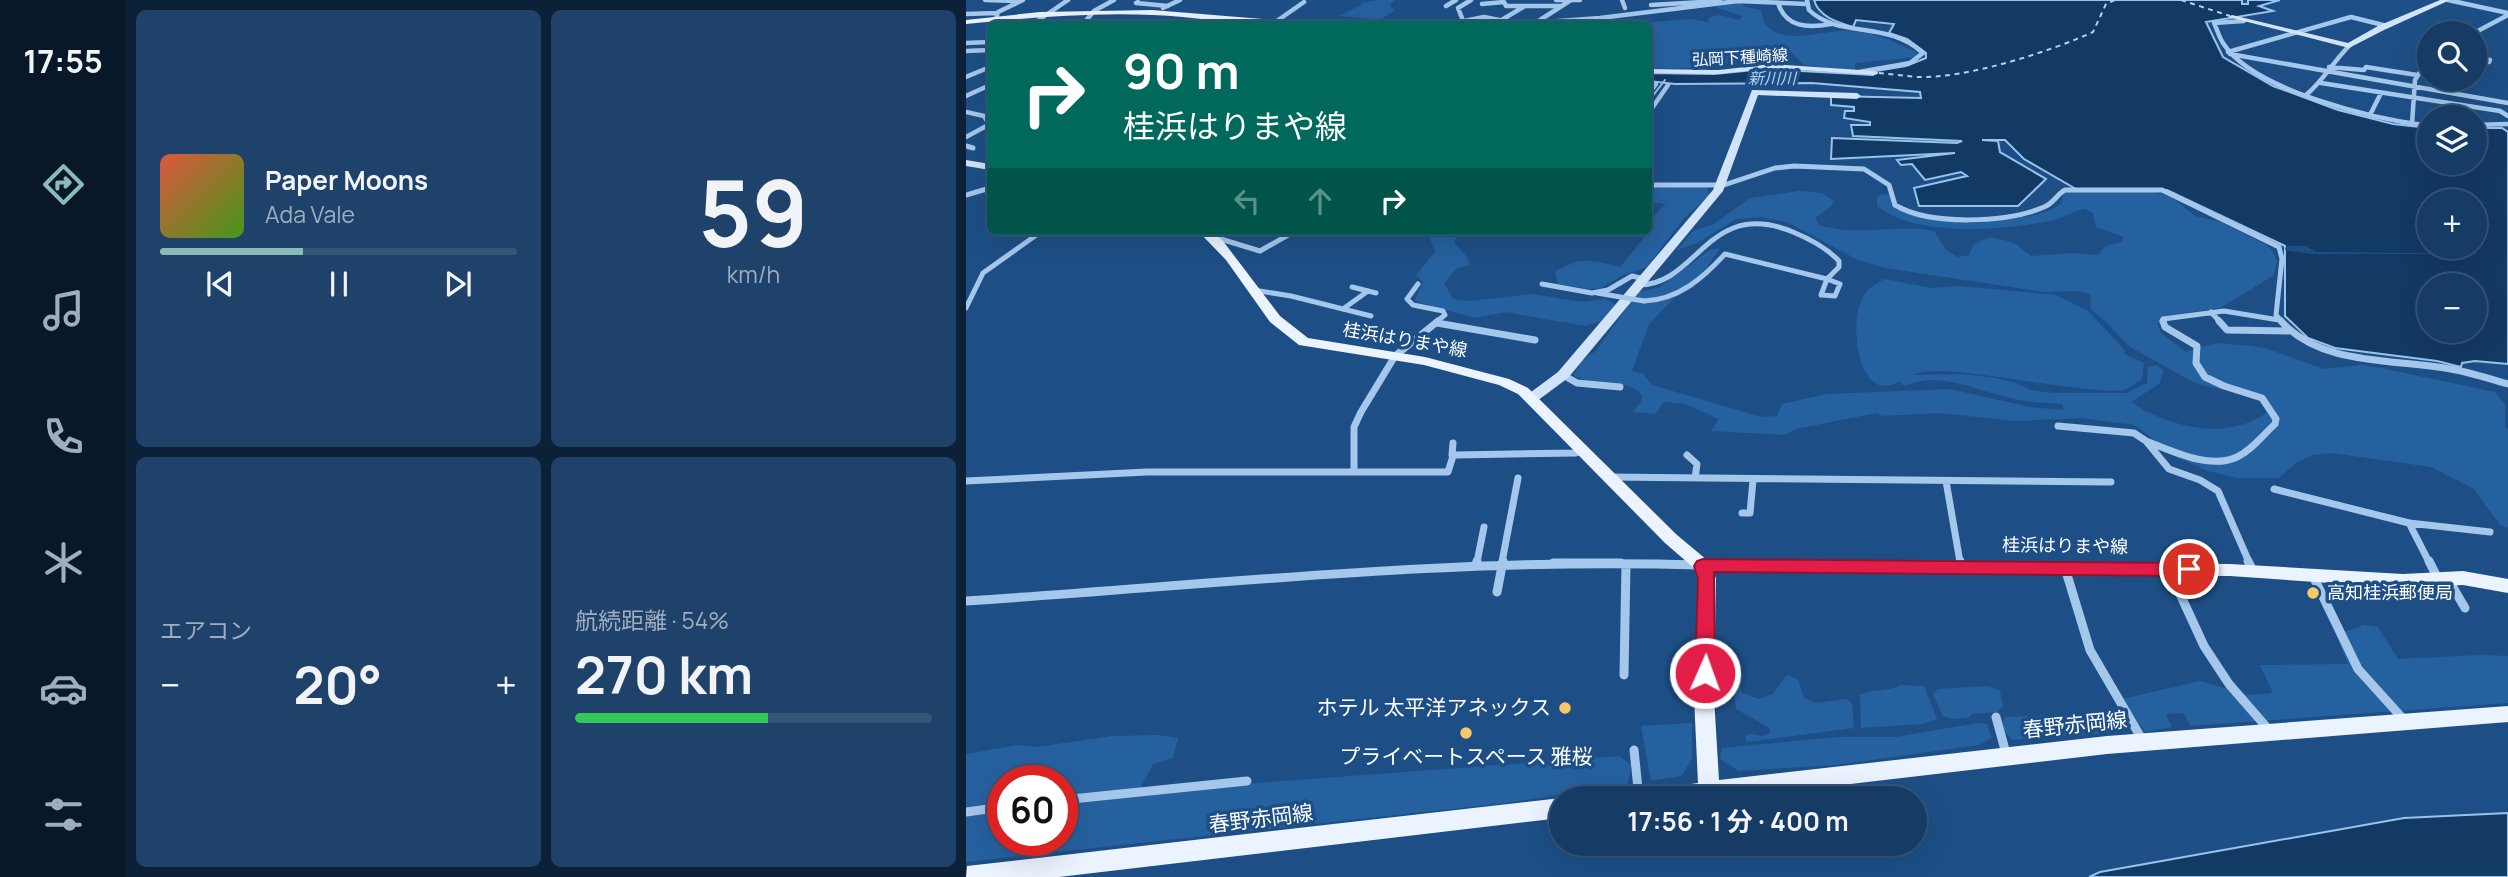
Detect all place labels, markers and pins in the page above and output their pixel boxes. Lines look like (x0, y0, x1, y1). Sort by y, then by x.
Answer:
pin (2159, 539, 2219, 599)
place label: 高知桂浜郵便局 (2327, 580, 2453, 604)
marker: 高知桂浜郵便局 (2305, 585, 2321, 601)
place label: ホテル 太平洋アネックス (1316, 693, 1551, 721)
marker: ホテル 太平洋アネックス (1557, 700, 1573, 716)
marker: プライベートスペース 雅桜 (1458, 725, 1474, 741)
place label: プライベートスペース 雅桜 (1339, 742, 1593, 770)

